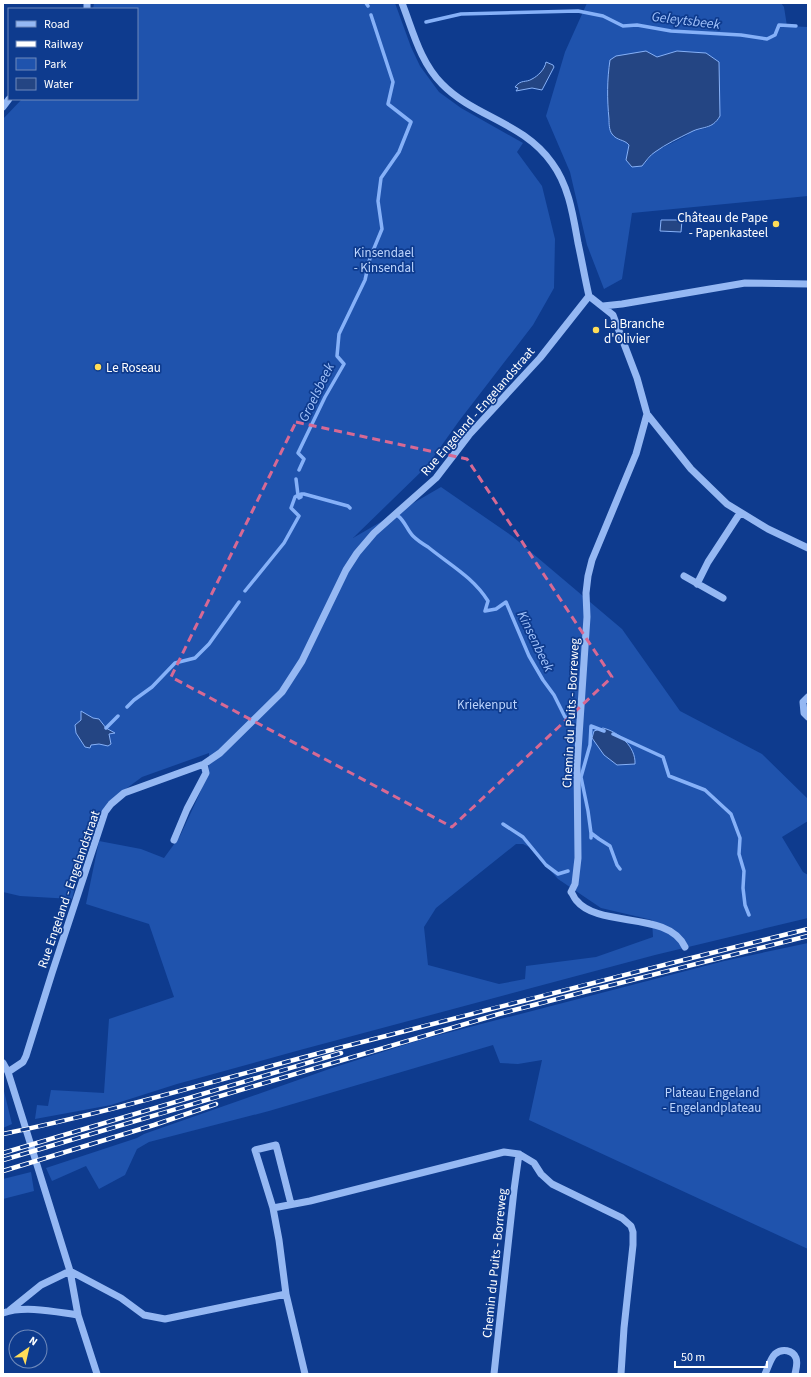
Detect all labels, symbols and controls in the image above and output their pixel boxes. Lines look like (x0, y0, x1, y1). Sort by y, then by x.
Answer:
water label: Geleytsbeek (650, 7, 722, 35)
legend (8, 8, 138, 100)
text: Road (44, 16, 70, 33)
text: Railway (44, 36, 83, 53)
text: Park (44, 56, 66, 73)
text: Water (44, 76, 74, 93)
place label: Château de Pape - Papenkasteel (677, 209, 768, 242)
marker: Château de Pape - Papenkasteel (771, 219, 781, 229)
park label: Kinsendael - Kinsendal (354, 244, 414, 277)
place label: La Branche d'Olivier (604, 315, 664, 348)
marker: La Branche d'Olivier (591, 325, 601, 335)
street label: Rue Engeland - Engelandstraat (417, 343, 539, 480)
place label: Le Roseau (106, 359, 161, 377)
water label: Groelsbeek (294, 359, 340, 425)
marker: Le Roseau (93, 362, 103, 372)
water label: Kinsenbeek (512, 608, 559, 676)
street label: Chemin du Puits - Borreweg (558, 637, 584, 789)
park label: Kriekenput (457, 696, 518, 714)
street label: Rue Engeland - Engelandstraat (33, 807, 105, 971)
park label: Plateau Engeland - Engelandplateau (663, 1084, 761, 1117)
street label: Chemin du Puits - Borreweg (478, 1187, 512, 1339)
north arrow (8, 1329, 48, 1369)
text: N (26, 1333, 41, 1349)
scale bar (675, 1343, 767, 1369)
text: 50 m (681, 1349, 705, 1366)

